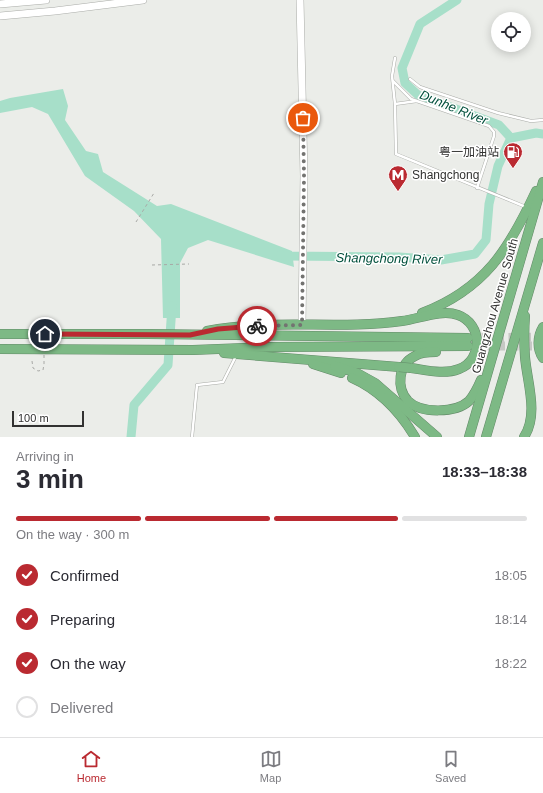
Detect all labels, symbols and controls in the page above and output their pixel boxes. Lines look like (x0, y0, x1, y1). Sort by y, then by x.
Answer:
map controls (491, 12, 531, 52)
button: locate (491, 12, 531, 52)
water label: Dunhe River (418, 87, 491, 128)
pin (286, 101, 320, 135)
icon: bag (292, 107, 314, 129)
fuel station icon: 粤一加油站 (502, 141, 524, 169)
place label: 粤一加油站 (439, 145, 499, 159)
metro station icon: Shangchong (387, 164, 409, 192)
place label: Shangchong (412, 168, 479, 182)
street label: Guangzhou Avenue South (469, 237, 521, 375)
water label: Shangchong River (335, 250, 443, 267)
courier (237, 306, 277, 346)
icon: bike (246, 315, 268, 337)
pin (28, 317, 62, 351)
icon: home (34, 323, 56, 345)
scale bar (12, 409, 84, 428)
text: 100 m (18, 412, 49, 424)
text: Arriving in (16, 449, 74, 464)
text: 18:33–18:38 (442, 463, 527, 480)
text: 3 min (16, 464, 84, 494)
text: On the way · 300 m (16, 527, 129, 542)
icon: check (16, 564, 38, 586)
text: Confirmed (50, 567, 119, 584)
text: 18:05 (494, 568, 527, 583)
icon: check (16, 608, 38, 630)
text: Preparing (50, 611, 115, 628)
text: 18:14 (494, 612, 527, 627)
icon: check (16, 652, 38, 674)
text: On the way (50, 655, 126, 672)
text: 18:22 (494, 656, 527, 671)
text: Delivered (50, 699, 113, 716)
tab: Home (77, 748, 106, 784)
tab: Map (260, 748, 282, 784)
tab: Saved (435, 748, 466, 784)

